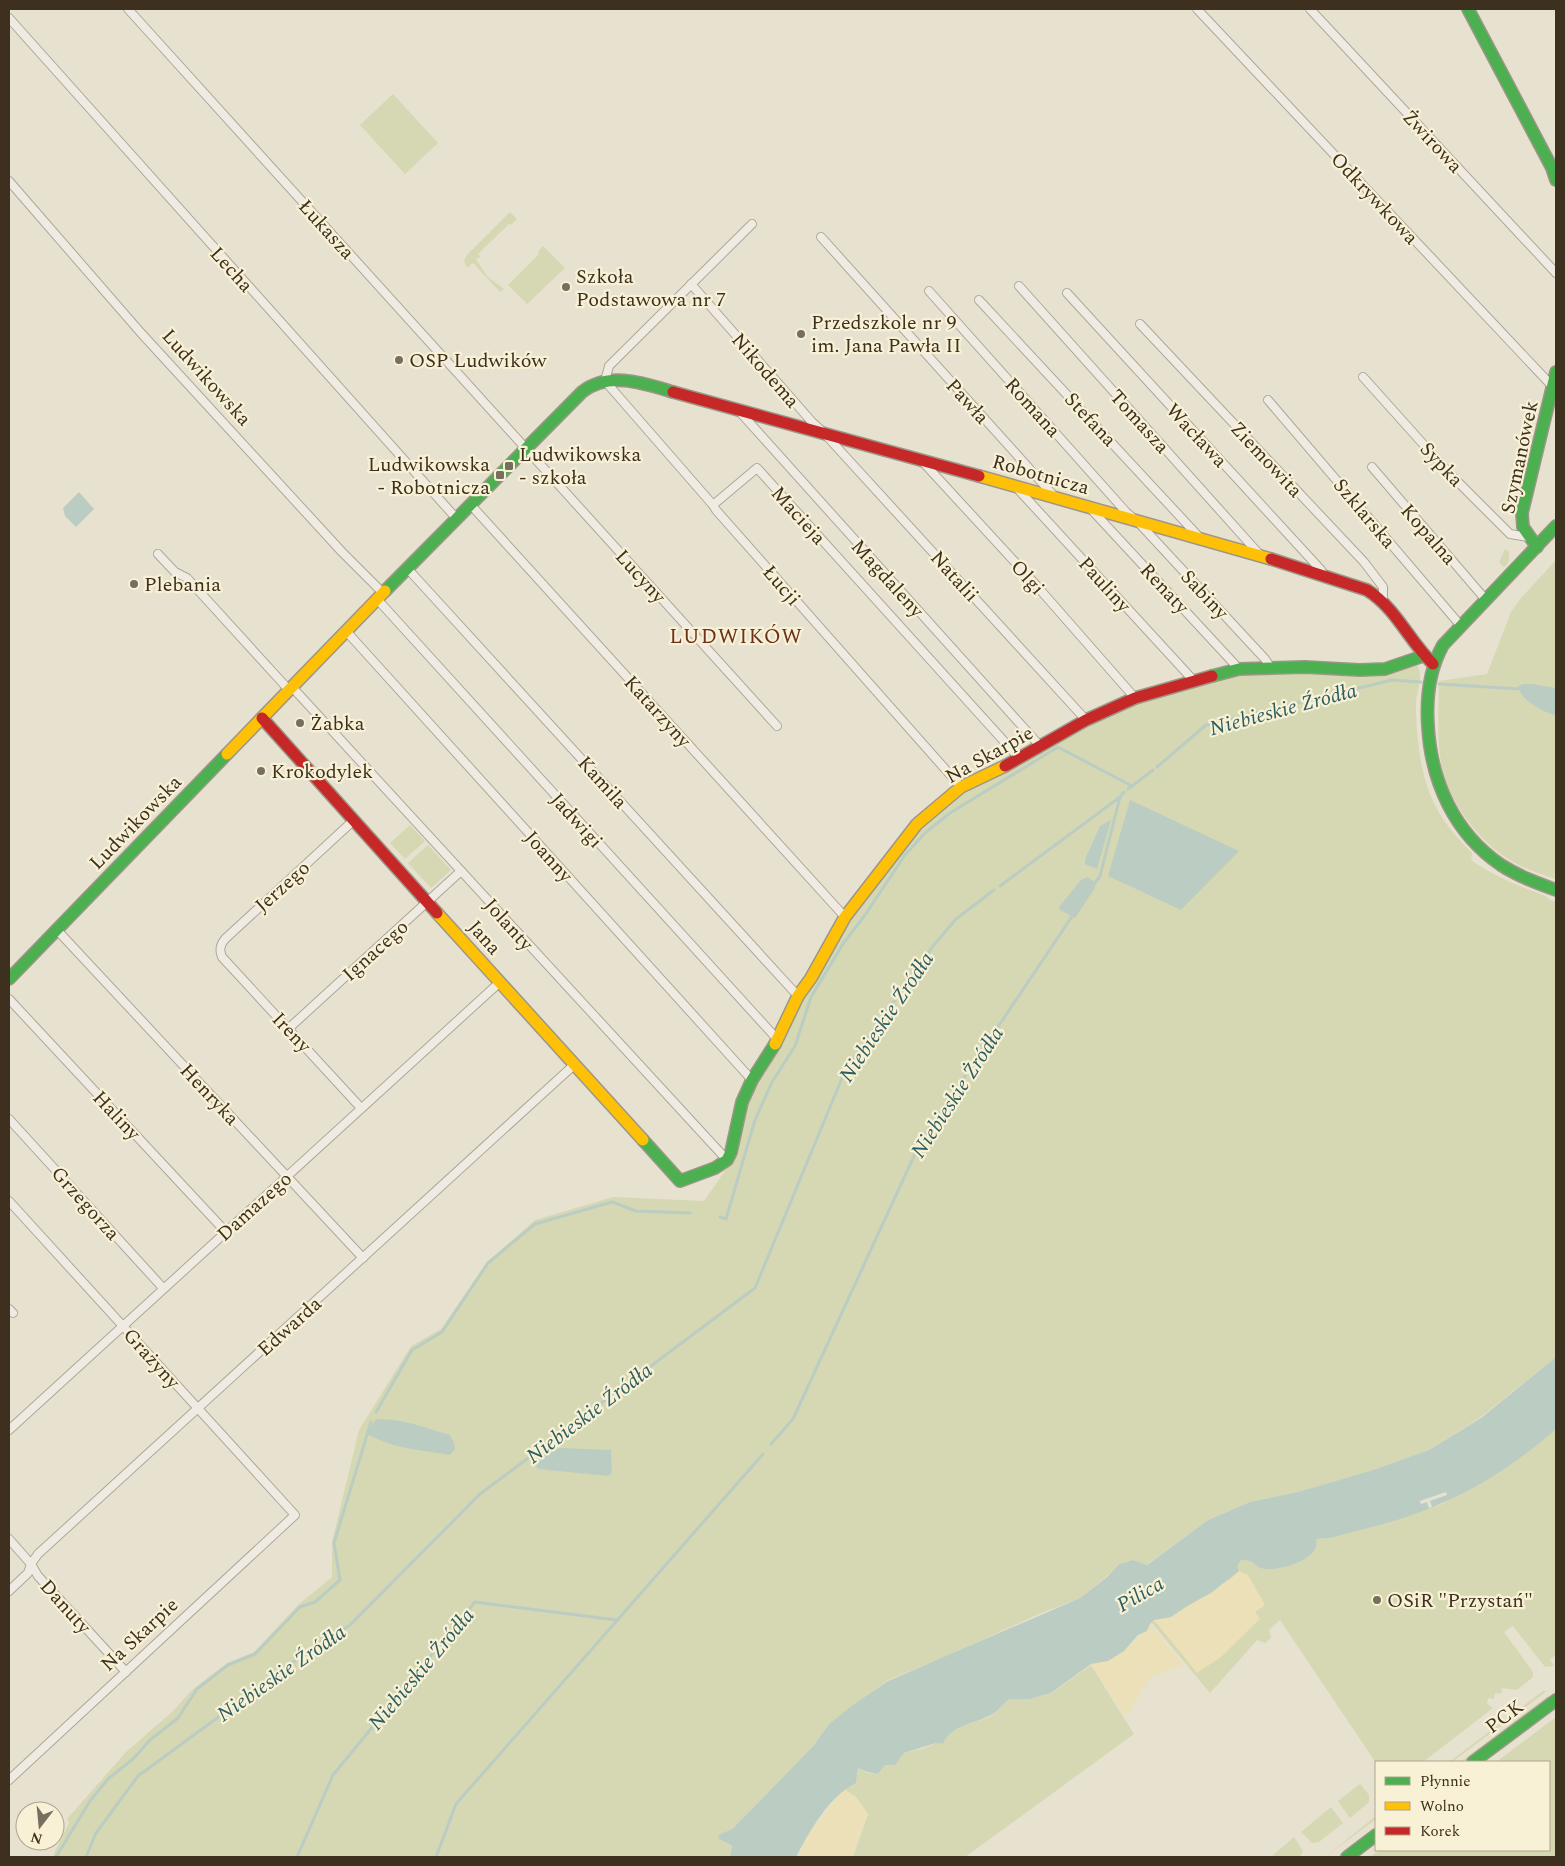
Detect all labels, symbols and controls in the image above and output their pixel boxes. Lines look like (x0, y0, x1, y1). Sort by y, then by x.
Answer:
street label: Żwirowa (1395, 103, 1470, 180)
street label: Odkrywkowa (1323, 145, 1425, 252)
street label: Łukasza (291, 193, 362, 267)
street label: Lecha (202, 240, 260, 300)
place label: Szkoła Podstawowa nr 7 (576, 262, 726, 315)
marker: Szkoła Podstawowa nr 7 (560, 281, 572, 293)
place label: Przedszkole nr 9 im. Jana Pawła II (811, 308, 961, 361)
street label: Ludwikowska (154, 322, 258, 433)
street label: Nikodema (724, 326, 807, 415)
marker: Przedszkole nr 9 im. Jana Pawła II (795, 328, 807, 340)
place label: OSP Ludwików (409, 346, 547, 376)
marker: OSP Ludwików (393, 354, 405, 366)
street label: Romana (997, 371, 1068, 445)
street label: Pawła (938, 372, 996, 432)
street label: Tomasza (1102, 383, 1177, 461)
street label: Stefana (1057, 385, 1124, 454)
street label: Wacława (1158, 397, 1234, 475)
street label: Szymanówek (1493, 398, 1547, 517)
street label: Ziemowita (1223, 415, 1310, 505)
street label: Sypka (1412, 435, 1470, 494)
place label: Ludwikowska - szkoła (519, 440, 641, 493)
street label: Robotnicza (988, 447, 1093, 503)
place label: Ludwikowska - Robotnicza (368, 450, 490, 503)
marker: Ludwikowska - szkoła (503, 460, 515, 472)
marker: Ludwikowska - Robotnicza (494, 469, 506, 481)
street label: Szklarska (1326, 472, 1403, 556)
street label: Macieja (764, 479, 833, 552)
street label: Kopalna (1393, 497, 1464, 572)
street label: Magdaleny (844, 533, 932, 626)
street label: Lucyny (608, 543, 674, 612)
street label: Natalii (923, 544, 986, 609)
street label: Pauliny (1071, 550, 1139, 620)
street label: Olgi (1003, 553, 1052, 602)
street label: Renaty (1133, 556, 1197, 622)
street label: Łucji (755, 558, 808, 613)
street label: Sabiny (1173, 563, 1236, 628)
place label: Plebania (144, 570, 221, 600)
marker: Plebania (128, 578, 140, 590)
district label: LUDWIKÓW (669, 621, 803, 653)
street label: Katarzyny (616, 669, 699, 756)
water label: Niebieskie Źródła (1206, 675, 1361, 745)
place label: Żabka (310, 709, 365, 739)
marker: Żabka (294, 717, 306, 729)
street label: Na Skarpie (940, 718, 1039, 792)
street label: Kamila (570, 749, 635, 816)
place label: Krokodylek (271, 757, 373, 787)
marker: Krokodylek (255, 765, 267, 777)
street label: Ludwikowska (82, 768, 189, 877)
street label: Jadwigi (543, 786, 610, 855)
street label: Joanny (517, 824, 581, 890)
street label: Jerzego (248, 854, 317, 920)
street label: Jolanty (476, 892, 541, 959)
street label: Ignacego (336, 913, 416, 989)
street label: Jana (460, 913, 508, 962)
water label: Niebieskie Źródła (831, 945, 943, 1089)
street label: Ireny (264, 1005, 319, 1061)
water label: Niebieskie Żródła (903, 1020, 1013, 1165)
street label: Henryka (172, 1057, 246, 1133)
street label: Haliny (85, 1084, 148, 1149)
street label: Grzegorza (44, 1160, 127, 1248)
street label: Damazego (210, 1165, 299, 1249)
street label: Edwarda (251, 1289, 329, 1364)
street label: Grażyny (116, 1321, 188, 1397)
water label: Niebieskie Źródła (519, 1355, 660, 1472)
water label: Pilica (1111, 1568, 1171, 1621)
street label: Danuty (32, 1573, 99, 1642)
place label: OSiR "Przystań" (1387, 1586, 1533, 1616)
street label: Na Skarpie (94, 1591, 185, 1679)
marker: OSiR "Przystań" (1371, 1594, 1383, 1606)
water label: Niebieskie Żródła (361, 1601, 483, 1738)
water label: Niebieskie Źródła (210, 1617, 353, 1730)
street label: PCK (1479, 1692, 1531, 1741)
legend (1375, 1761, 1550, 1851)
text: Płynnie (1420, 1770, 1471, 1793)
text: Wolno (1420, 1795, 1464, 1818)
north arrow (15, 1801, 65, 1851)
text: Korek (1420, 1820, 1460, 1843)
text: N (28, 1826, 45, 1850)

